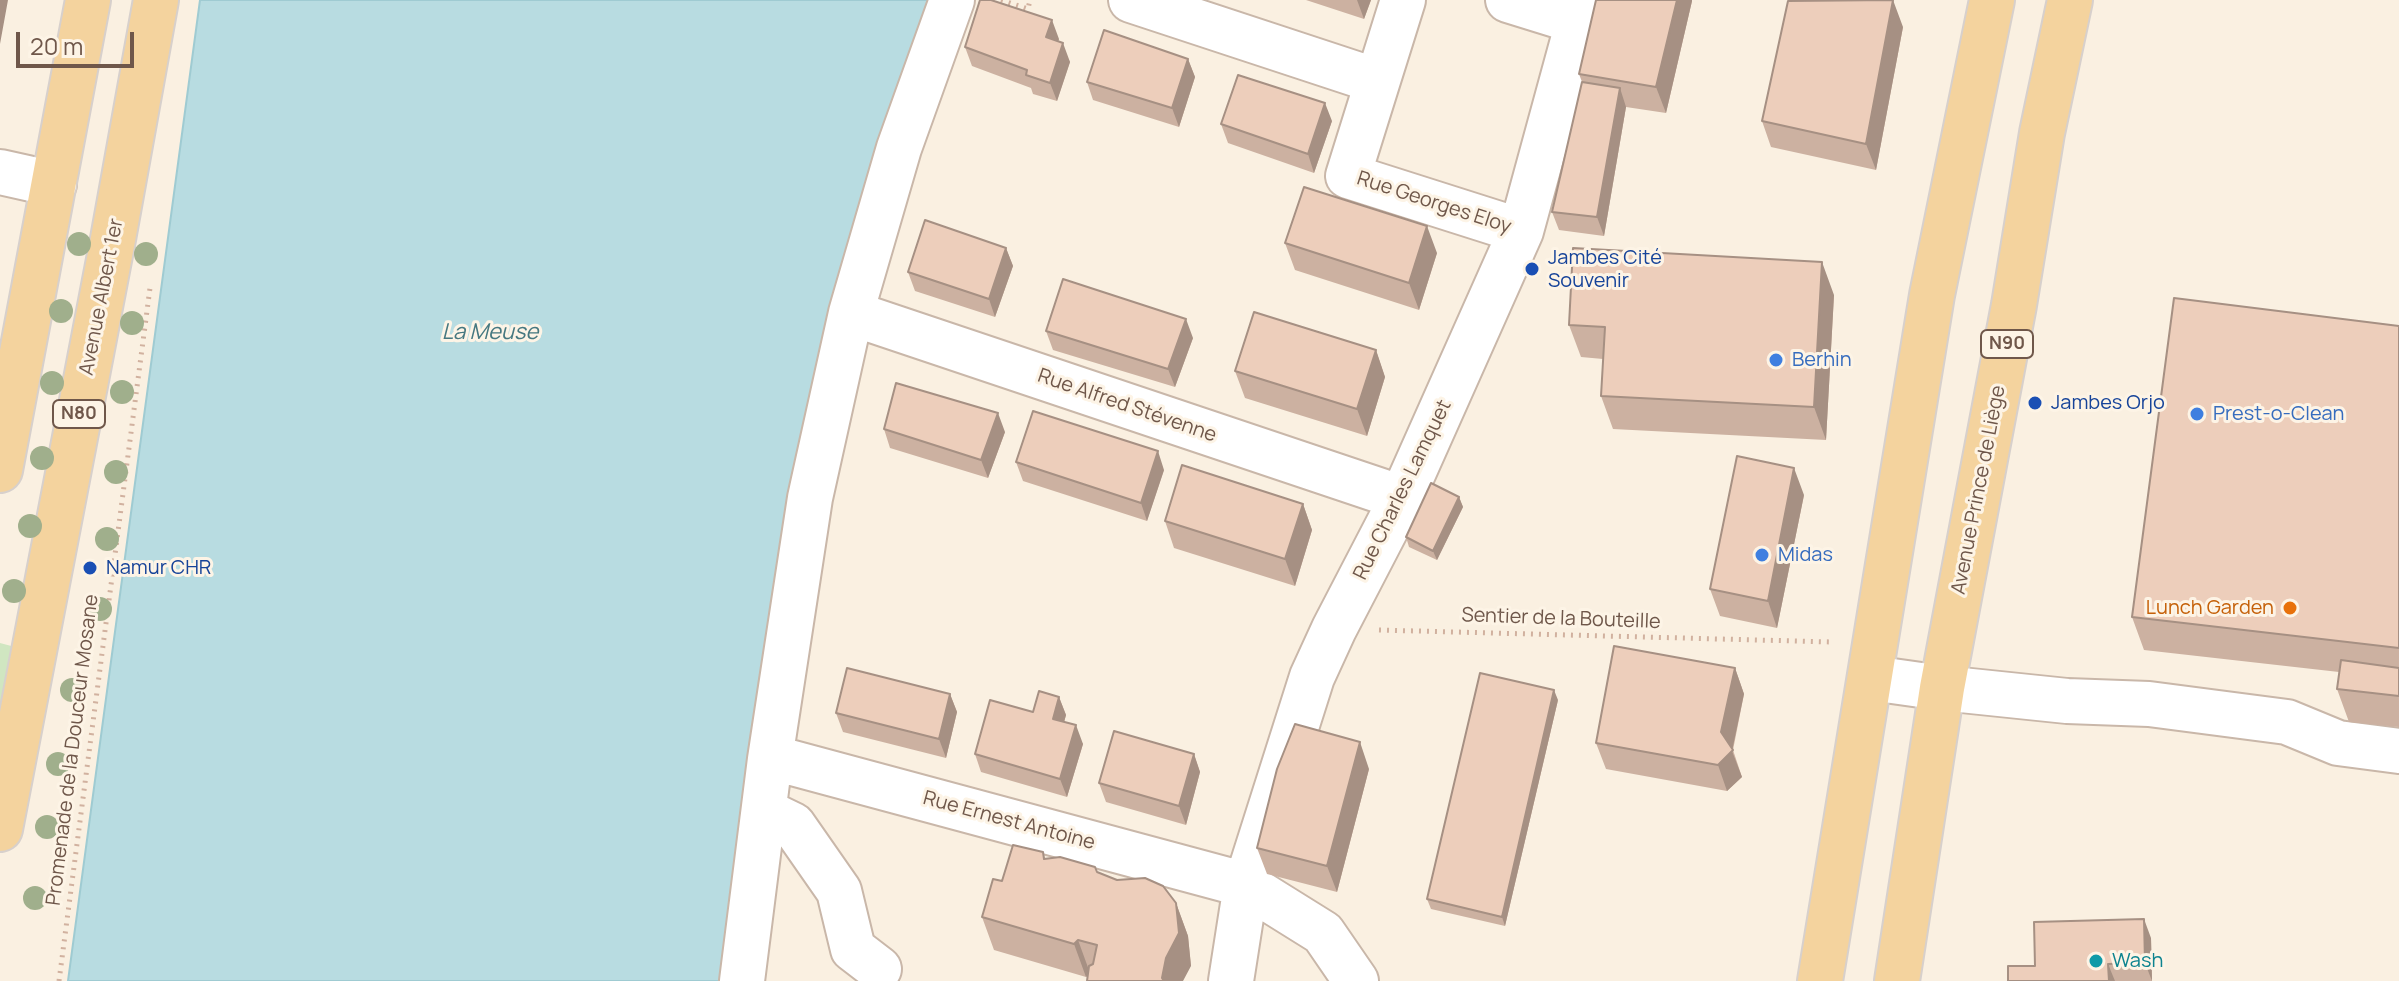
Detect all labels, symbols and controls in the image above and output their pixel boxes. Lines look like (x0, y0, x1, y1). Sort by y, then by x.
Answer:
scale bar (20, 16, 138, 66)
text: 20 m (30, 29, 83, 62)
street label: Rue Georges Eloy (1354, 167, 1514, 239)
street label: Avenue Albert 1er (75, 217, 129, 377)
place label: Jambes Cité Souvenir (1548, 246, 1662, 293)
marker: Jambes Cité Souvenir (1523, 260, 1541, 278)
water label: La Meuse (442, 320, 538, 346)
road number: N90 (1981, 330, 2033, 358)
place label: Berhin (1792, 348, 1852, 372)
marker: Berhin (1767, 351, 1785, 369)
street label: Rue Alfred Stévenne (1035, 364, 1219, 448)
street label: Avenue Prince de Liège (1947, 383, 2011, 597)
place label: Jambes Orjo (2051, 391, 2165, 415)
marker: Jambes Orjo (2026, 394, 2044, 412)
street label: Rue Charles Lamquet (1349, 396, 1457, 584)
road number: N80 (53, 400, 105, 428)
place label: Prest-o-Clean (2213, 402, 2344, 426)
marker: Prest-o-Clean (2188, 405, 2206, 423)
place label: Midas (1778, 543, 1833, 567)
marker: Midas (1753, 546, 1771, 564)
place label: Namur CHR (106, 556, 211, 580)
marker: Namur CHR (81, 559, 99, 577)
street label: Promenade de la Douceur Mosane (42, 593, 104, 907)
place label: Lunch Garden (2146, 596, 2274, 620)
marker: Lunch Garden (2281, 599, 2299, 617)
street label: Sentier de la Bouteille (1461, 604, 1661, 634)
street label: Rue Ernest Antoine (920, 787, 1098, 855)
place label: Wash (2112, 949, 2163, 973)
marker: Wash (2087, 952, 2105, 970)

